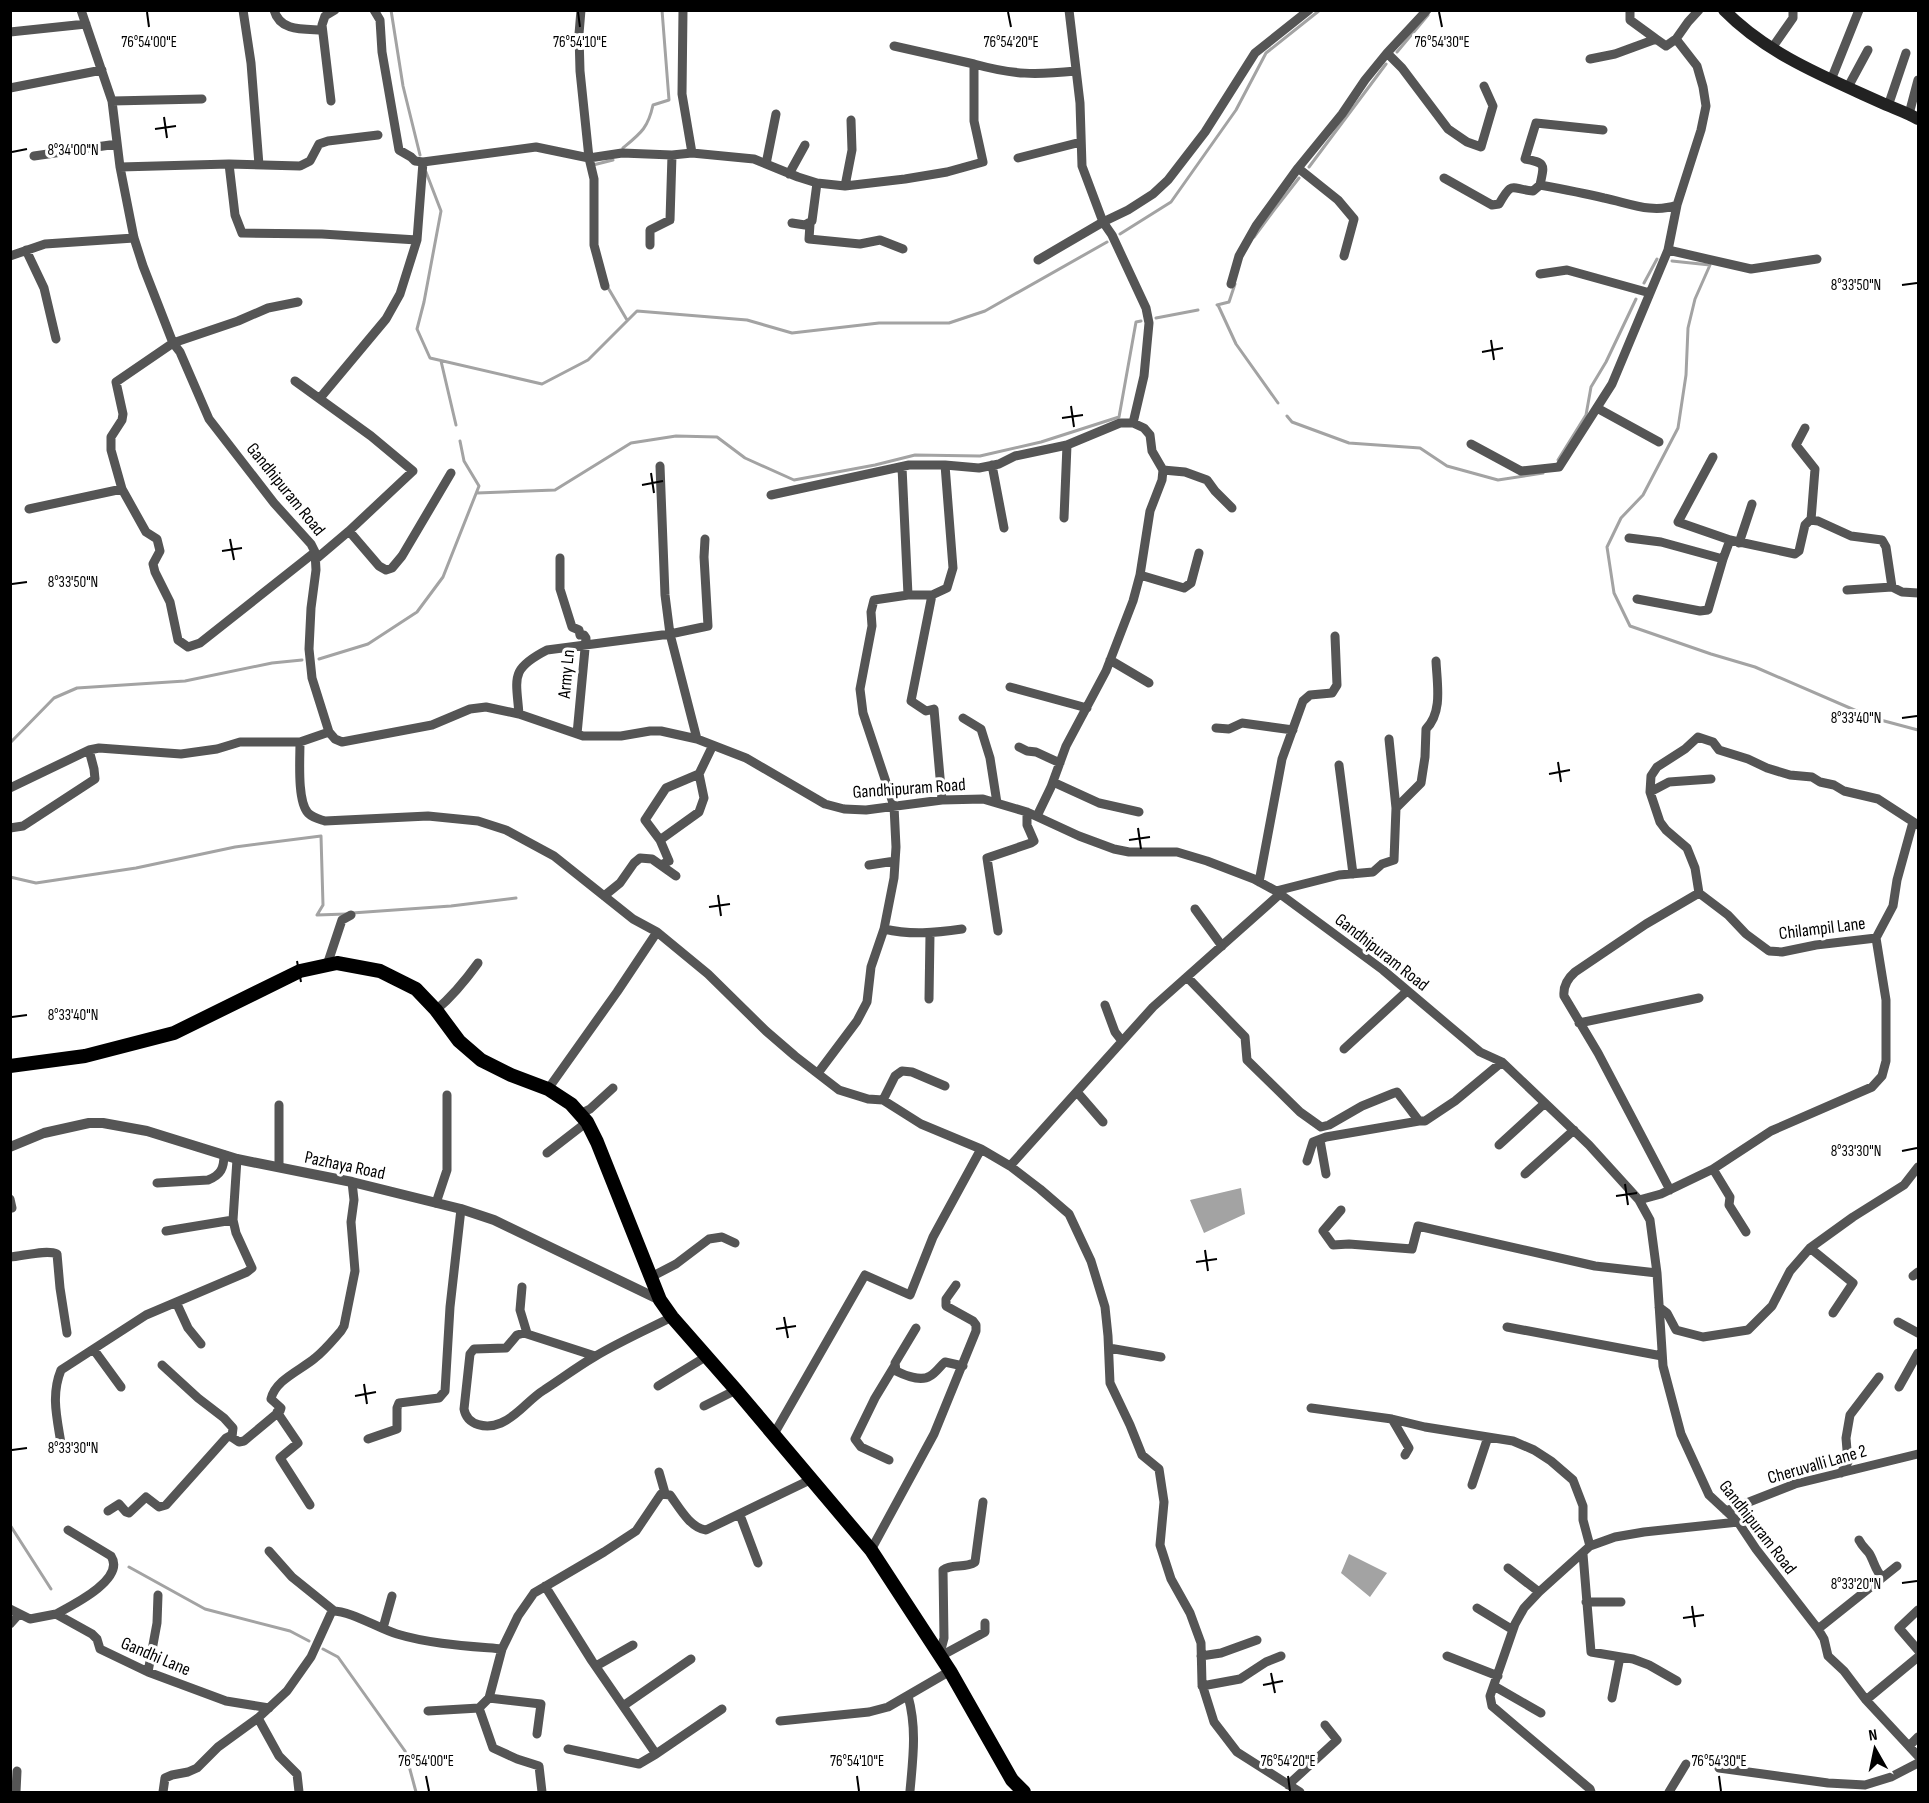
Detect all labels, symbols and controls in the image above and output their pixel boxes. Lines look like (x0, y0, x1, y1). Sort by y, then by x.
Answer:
text: 76°54'00"E (121, 33, 177, 52)
text: 76°54'10"E (553, 33, 607, 52)
text: 76°54'20"E (983, 33, 1039, 52)
text: 76°54'30"E (1414, 33, 1470, 52)
text: 8°34'00"N (47, 141, 99, 160)
text: 8°33'50"N (1831, 276, 1881, 295)
street label: Gandhipuram Road (242, 439, 329, 540)
text: 8°33'50"N (48, 573, 98, 592)
street label: Army Ln (554, 649, 579, 700)
text: 8°33'40"N (1831, 709, 1881, 728)
street label: Gandhipuram Road (852, 774, 966, 803)
street label: Gandhipuram Road (1331, 909, 1433, 996)
street label: Chilampil Lane (1778, 913, 1867, 944)
text: 8°33'40"N (48, 1006, 98, 1025)
text: 8°33'30"N (1831, 1142, 1881, 1161)
street label: Pazhaya Road (303, 1147, 387, 1184)
text: 8°33'30"N (48, 1439, 98, 1458)
street label: Cheruvalli Lane 2 (1765, 1440, 1869, 1489)
street label: Gandhipuram Road (1714, 1476, 1801, 1578)
text: 8°33'20"N (1831, 1575, 1881, 1594)
street label: Gandhi Lane (118, 1632, 194, 1680)
north arrow (1845, 1719, 1905, 1779)
text: N (1867, 1726, 1879, 1746)
text: 76°54'00"E (398, 1752, 454, 1771)
text: 76°54'10"E (830, 1752, 884, 1771)
text: 76°54'20"E (1260, 1752, 1316, 1771)
text: 76°54'30"E (1691, 1752, 1747, 1771)

